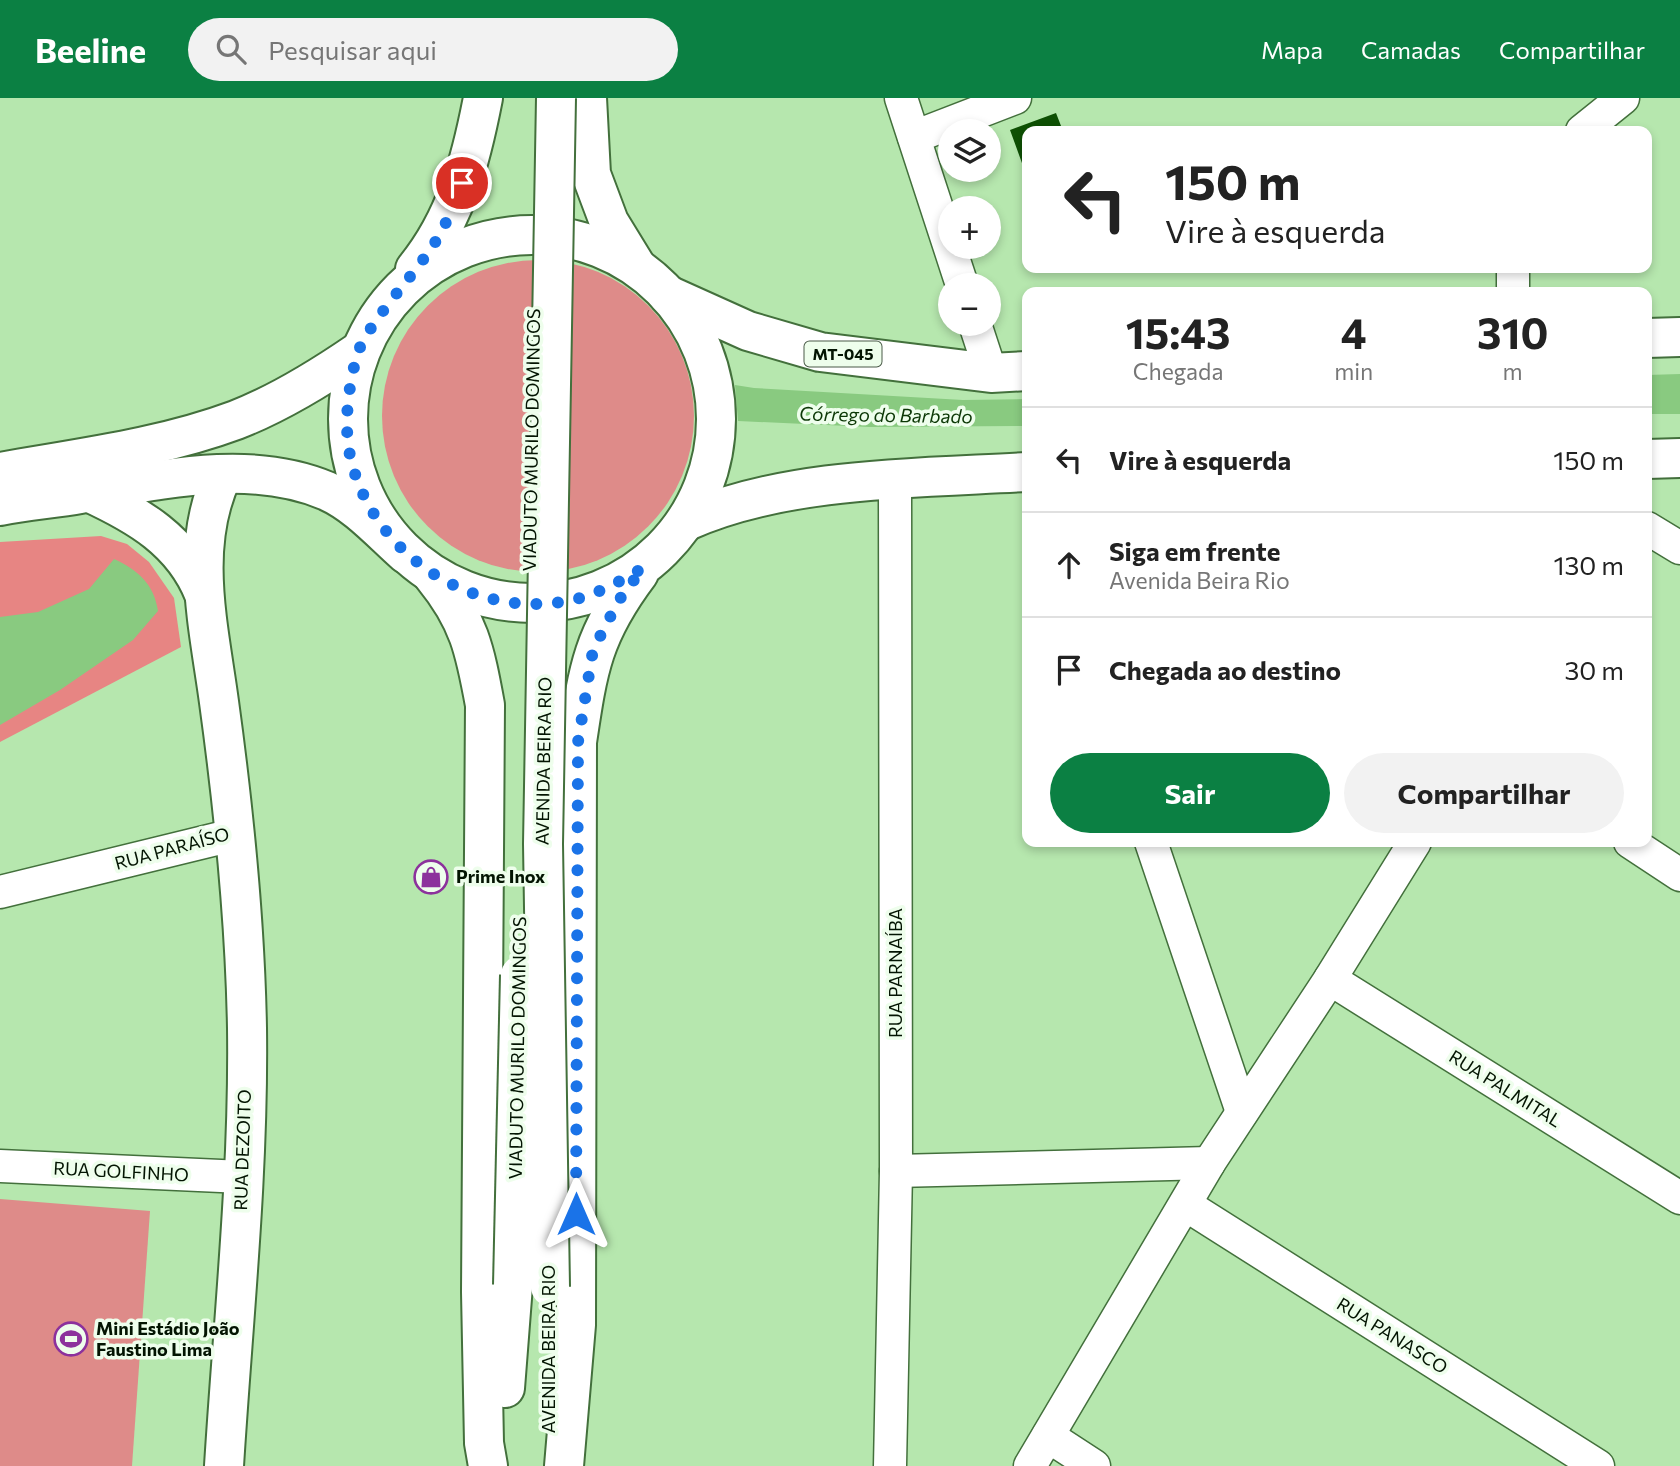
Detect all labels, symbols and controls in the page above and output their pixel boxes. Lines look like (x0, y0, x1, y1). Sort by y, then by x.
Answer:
search box (188, 18, 678, 81)
text: Beeline (35, 29, 146, 70)
icon: search (212, 30, 250, 68)
text: Pesquisar aqui (268, 34, 437, 65)
text: Mapa (1261, 35, 1323, 64)
text: Camadas (1361, 35, 1461, 64)
text: Compartilhar (1499, 35, 1645, 64)
map controls (938, 119, 1001, 336)
button: layers (938, 119, 1001, 182)
text: 150 m (1165, 150, 1300, 210)
pin (432, 153, 492, 213)
icon: left (1050, 154, 1141, 245)
icon: arrive (443, 164, 481, 202)
button: + (938, 196, 1001, 259)
text: Vire à esquerda (1165, 210, 1386, 250)
button: − (938, 273, 1001, 336)
text: 15:43 (1126, 306, 1230, 358)
text: 4 (1341, 306, 1367, 358)
text: 310 (1477, 306, 1548, 358)
street label: VIADUTO MURILO DOMINGOS (518, 308, 544, 571)
road number: MT-045 (804, 342, 882, 366)
text: Chegada (1133, 357, 1223, 385)
text: min (1334, 357, 1373, 385)
text: m (1503, 357, 1523, 385)
water label: Córrego do Barbado (799, 401, 973, 428)
icon: left (1050, 441, 1088, 479)
text: Vire à esquerda (1109, 444, 1291, 475)
text: 150 m (1553, 444, 1624, 475)
text: Siga em frente (1109, 535, 1280, 566)
icon: ahead (1050, 546, 1088, 584)
text: 130 m (1553, 549, 1624, 580)
text: Avenida Beira Rio (1109, 566, 1290, 594)
icon: arrive (1050, 651, 1088, 689)
text: Chegada ao destino (1109, 654, 1341, 685)
text: 30 m (1565, 654, 1624, 685)
street label: AVENIDA BEIRA RIO (531, 677, 555, 845)
button: Sair (1050, 753, 1330, 833)
button: Compartilhar (1344, 753, 1624, 833)
street label: RUA PARAÍSO (112, 822, 231, 874)
shop icon: Prime Inox (412, 858, 450, 896)
place label: Prime Inox (456, 865, 545, 887)
street label: RUA PARNAÍBA (884, 908, 906, 1038)
street label: VIADUTO MURILO DOMINGOS (504, 916, 530, 1179)
street label: RUA PALMITAL (1445, 1045, 1566, 1131)
street label: RUA DEZOITO (229, 1089, 255, 1211)
street label: RUA GOLFINHO (53, 1156, 189, 1186)
position arrow (539, 1177, 613, 1251)
street label: AVENIDA BEIRA RIO (537, 1265, 559, 1433)
street label: RUA PANASCO (1333, 1292, 1452, 1378)
place label: Mini Estádio João Faustino Lima (96, 1317, 240, 1360)
sports icon: Mini Estádio João Faustino Lima (52, 1320, 90, 1358)

